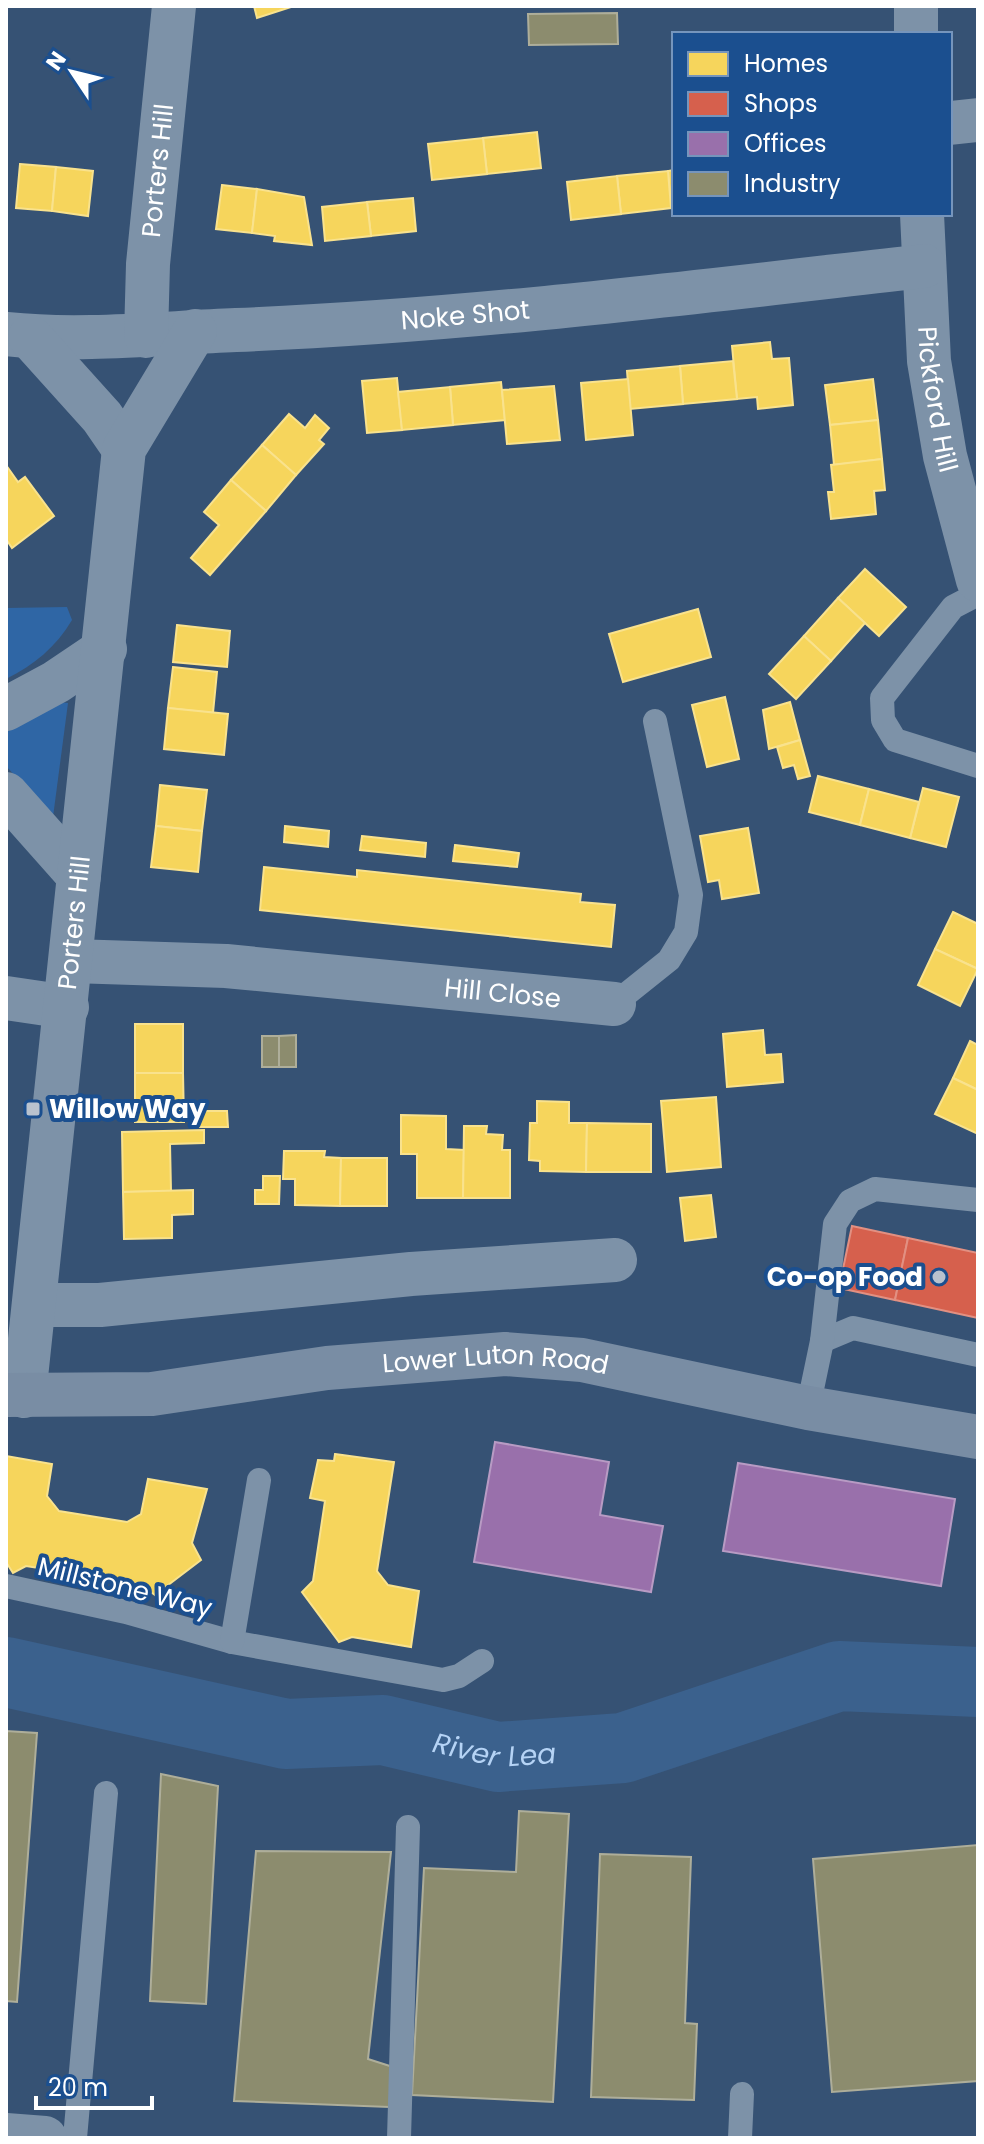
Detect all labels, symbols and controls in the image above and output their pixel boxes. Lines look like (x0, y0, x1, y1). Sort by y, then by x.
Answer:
north arrow (32, 32, 112, 112)
legend (672, 32, 952, 216)
text: N (39, 45, 73, 76)
text: Homes (744, 47, 828, 80)
text: Shops (744, 87, 818, 120)
street label: Porters Hill (133, 102, 182, 239)
text: Offices (744, 127, 827, 160)
text: Industry (744, 167, 841, 200)
street label: Noke Shot (399, 291, 531, 338)
street label: Pickford Hill (909, 325, 967, 476)
street label: Porters Hill (49, 854, 99, 991)
street label: Hill Close (443, 969, 563, 1017)
place label: Willow Way (49, 1091, 206, 1127)
marker: Willow Way (24, 1100, 42, 1118)
place label: Co-op Food (767, 1259, 923, 1295)
marker: Co-op Food (930, 1268, 948, 1286)
street label: Lower Luton Road (381, 1336, 612, 1383)
street label: Millstone Way (34, 1548, 216, 1626)
water label: River Lea (429, 1723, 557, 1777)
scale bar (36, 2060, 152, 2110)
text: 20 m (48, 2071, 108, 2104)

